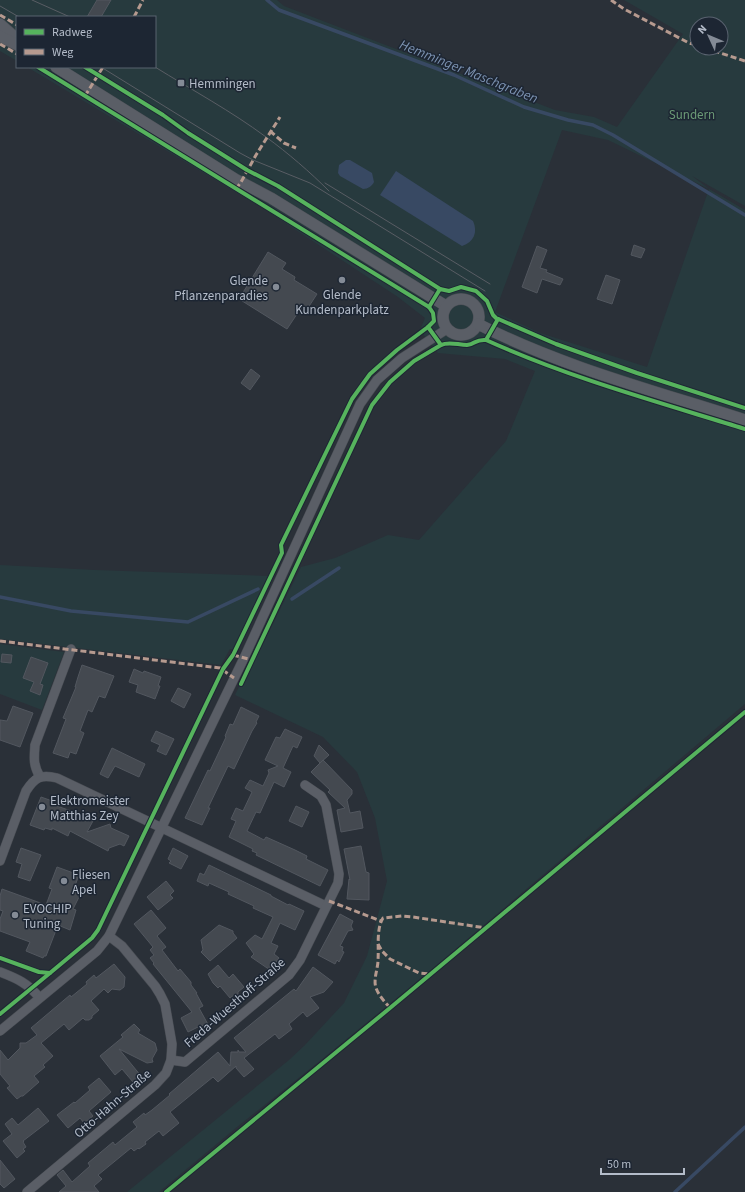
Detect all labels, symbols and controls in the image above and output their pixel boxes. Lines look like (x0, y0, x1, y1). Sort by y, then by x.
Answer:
legend (16, 16, 156, 68)
north arrow (689, 16, 729, 56)
text: N (694, 22, 710, 37)
text: Radweg (52, 24, 92, 41)
water label: Hemminger Maschgraben (396, 35, 541, 109)
text: Weg (52, 44, 73, 61)
place label: Hemmingen (189, 75, 256, 93)
marker: Hemmingen (176, 78, 186, 88)
park label: Sundern (669, 106, 715, 124)
place label: Glende Pflanzenparadies (174, 272, 269, 305)
marker: Glende Kundenparkplatz (337, 275, 347, 285)
marker: Glende Pflanzenparadies (271, 282, 281, 292)
place label: Glende Kundenparkplatz (295, 286, 389, 319)
place label: Elektromeister Matthias Zey (50, 792, 130, 825)
marker: Elektromeister Matthias Zey (37, 802, 47, 812)
place label: Fliesen Apel (72, 866, 110, 899)
marker: Fliesen Apel (59, 876, 69, 886)
place label: EVOCHIP Tuning (23, 900, 72, 933)
marker: EVOCHIP Tuning (10, 910, 20, 920)
street label: Freda-Wuesthoff-Straße (180, 954, 289, 1052)
street label: Otto-Hahn-Straße (70, 1065, 155, 1142)
scale bar (601, 1150, 684, 1176)
text: 50 m (607, 1156, 631, 1173)

